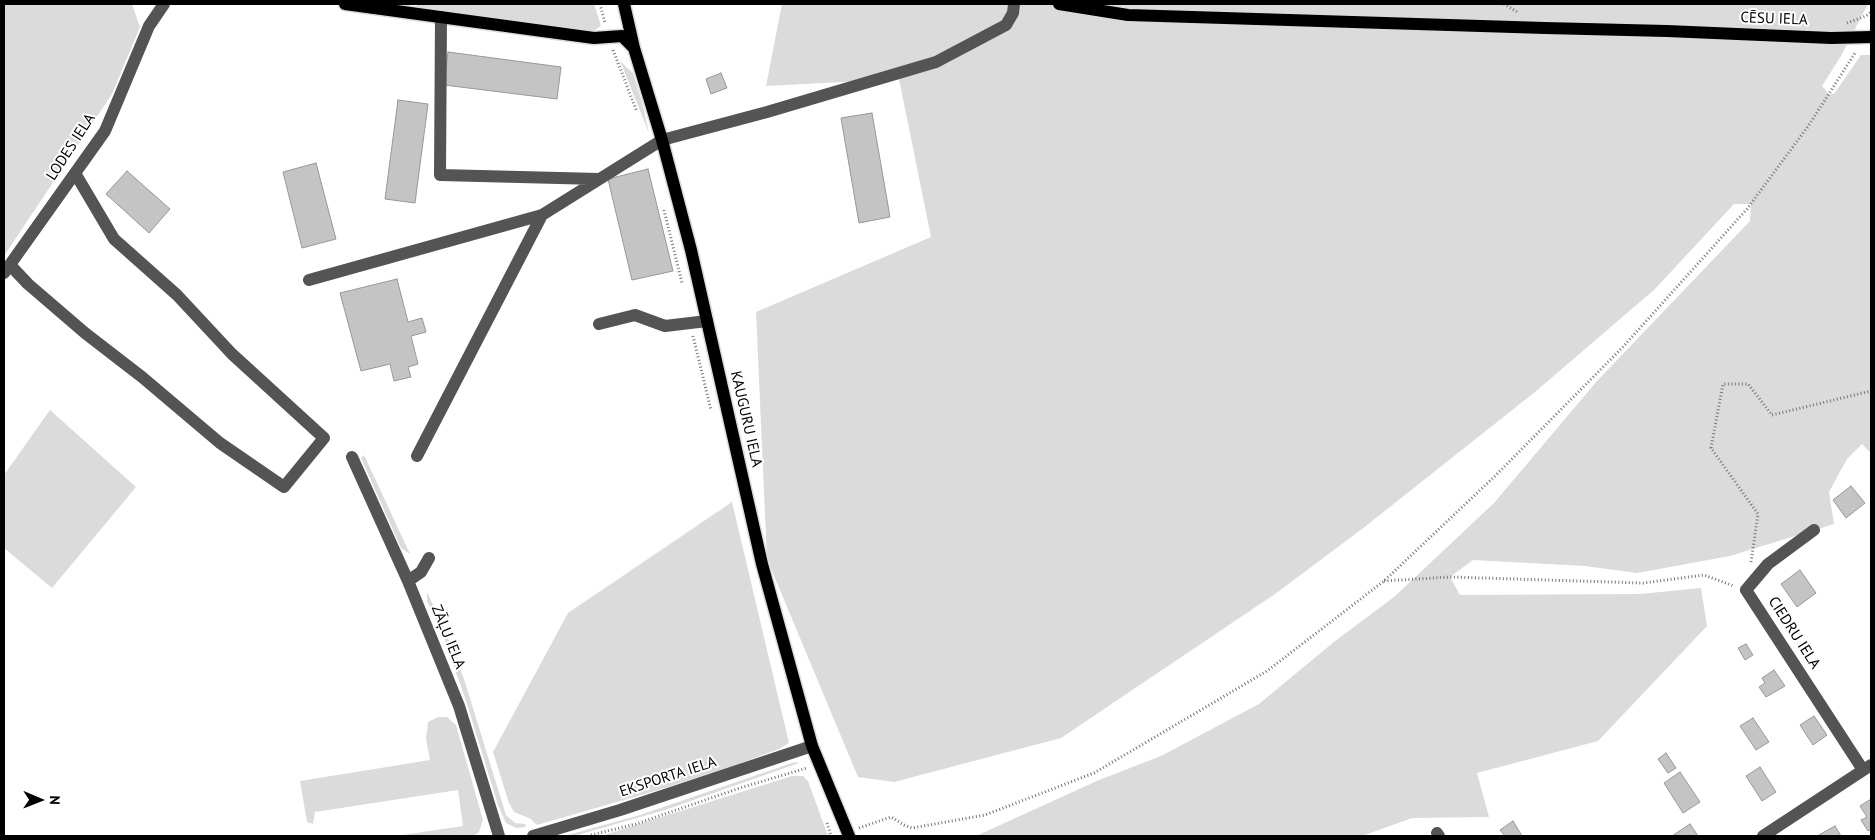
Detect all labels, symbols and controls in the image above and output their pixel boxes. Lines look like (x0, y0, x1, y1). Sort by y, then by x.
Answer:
street label: CĒSU IELA (1740, 9, 1808, 29)
street label: LODES IELA (43, 110, 99, 184)
street label: KAUGURU IELA (726, 369, 766, 469)
street label: CIEDRU IELA (1764, 593, 1824, 673)
street label: ZĀĻU IELA (427, 602, 469, 672)
street label: EKSPORTA IELA (617, 753, 719, 801)
north arrow (15, 775, 65, 825)
text: N (46, 795, 64, 805)

